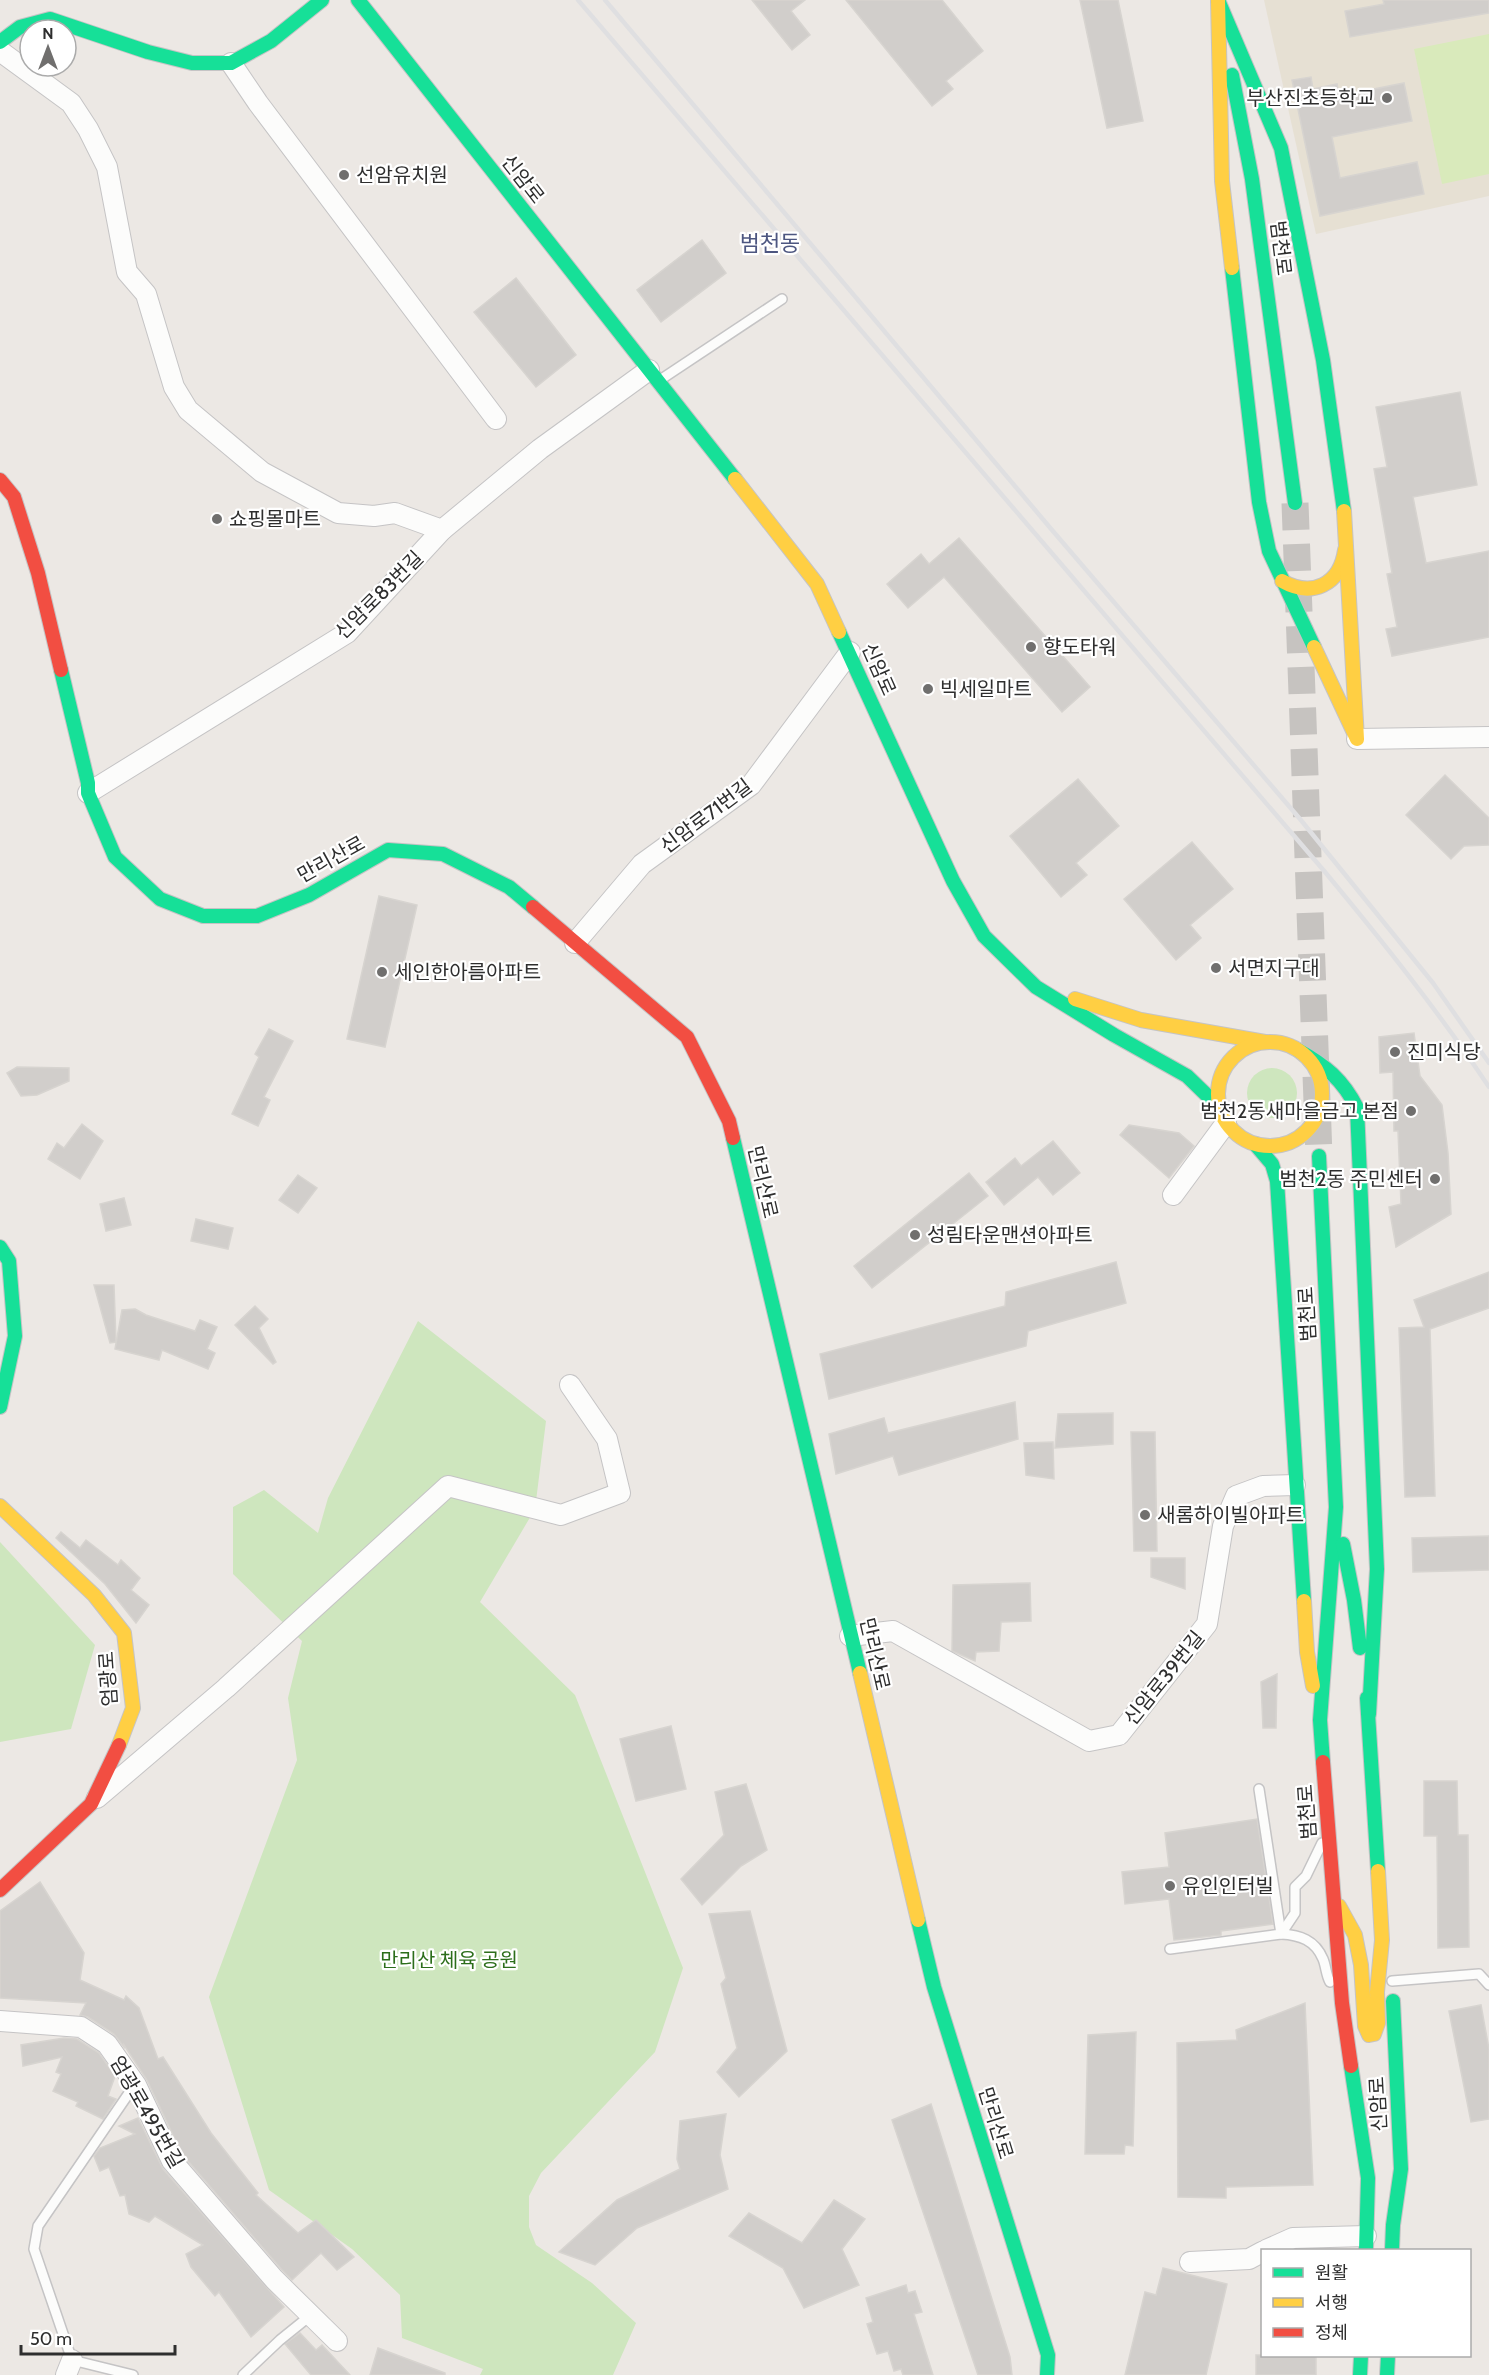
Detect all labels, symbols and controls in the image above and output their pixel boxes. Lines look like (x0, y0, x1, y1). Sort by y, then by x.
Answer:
north arrow (18, 18, 78, 78)
text: N (42, 24, 54, 43)
place label: 부산진초등학교 (1246, 86, 1375, 110)
marker: 부산진초등학교 (1380, 91, 1394, 105)
street label: 신암로 (497, 150, 549, 208)
place label: 선암유치원 (356, 163, 448, 187)
marker: 선암유치원 (337, 168, 351, 182)
street label: 범천로 (1266, 219, 1296, 277)
district label: 범천동 (740, 230, 800, 257)
place label: 쇼핑몰마트 (229, 507, 321, 531)
marker: 쇼핑몰마트 (210, 512, 224, 526)
street label: 신암로83번길 (330, 546, 428, 644)
place label: 향도타워 (1043, 635, 1117, 659)
street label: 신암로 (857, 639, 901, 699)
marker: 향도타워 (1024, 640, 1038, 654)
place label: 빅세일마트 (940, 677, 1032, 701)
marker: 빅세일마트 (921, 682, 935, 696)
street label: 신암로71번길 (655, 774, 757, 858)
street label: 만리산로 (293, 831, 369, 887)
place label: 서면지구대 (1228, 956, 1320, 980)
place label: 세인한아름아파트 (394, 960, 541, 984)
marker: 서면지구대 (1209, 961, 1223, 975)
marker: 세인한아름아파트 (375, 965, 389, 979)
place label: 진미식당 (1407, 1040, 1481, 1064)
marker: 진미식당 (1388, 1045, 1402, 1059)
place label: 범천2동새마을금고 본점 (1200, 1099, 1399, 1123)
marker: 범천2동새마을금고 본점 (1404, 1104, 1418, 1118)
street label: 만리산로 (743, 1143, 783, 1221)
place label: 범천2동 주민센터 (1279, 1167, 1423, 1191)
marker: 범천2동 주민센터 (1428, 1172, 1442, 1186)
place label: 성림타운맨션아파트 (927, 1223, 1093, 1247)
marker: 성림타운맨션아파트 (908, 1228, 922, 1242)
street label: 범천로 (1294, 1286, 1320, 1342)
place label: 새롬하이빌아파트 (1157, 1503, 1304, 1527)
marker: 새롬하이빌아파트 (1138, 1508, 1152, 1522)
street label: 만리산로 (855, 1615, 895, 1693)
street label: 신암로39번길 (1119, 1626, 1209, 1730)
street label: 엄광로 (94, 1651, 122, 1707)
street label: 범천로 (1293, 1784, 1321, 1840)
place label: 유인인터빌 (1182, 1874, 1274, 1898)
marker: 유인인터빌 (1163, 1879, 1177, 1893)
park label: 만리산 체육 공원 (380, 1948, 518, 1972)
street label: 엄광로495번길 (105, 2052, 189, 2172)
street label: 신암로 (1365, 2076, 1391, 2132)
street label: 만리산로 (974, 2084, 1018, 2162)
legend (1261, 2249, 1471, 2357)
text: 원활 (1315, 2262, 1348, 2284)
text: 서행 (1315, 2292, 1348, 2314)
scale bar (21, 2318, 176, 2356)
text: 정체 (1315, 2322, 1348, 2344)
text: 50 m (30, 2328, 72, 2350)

